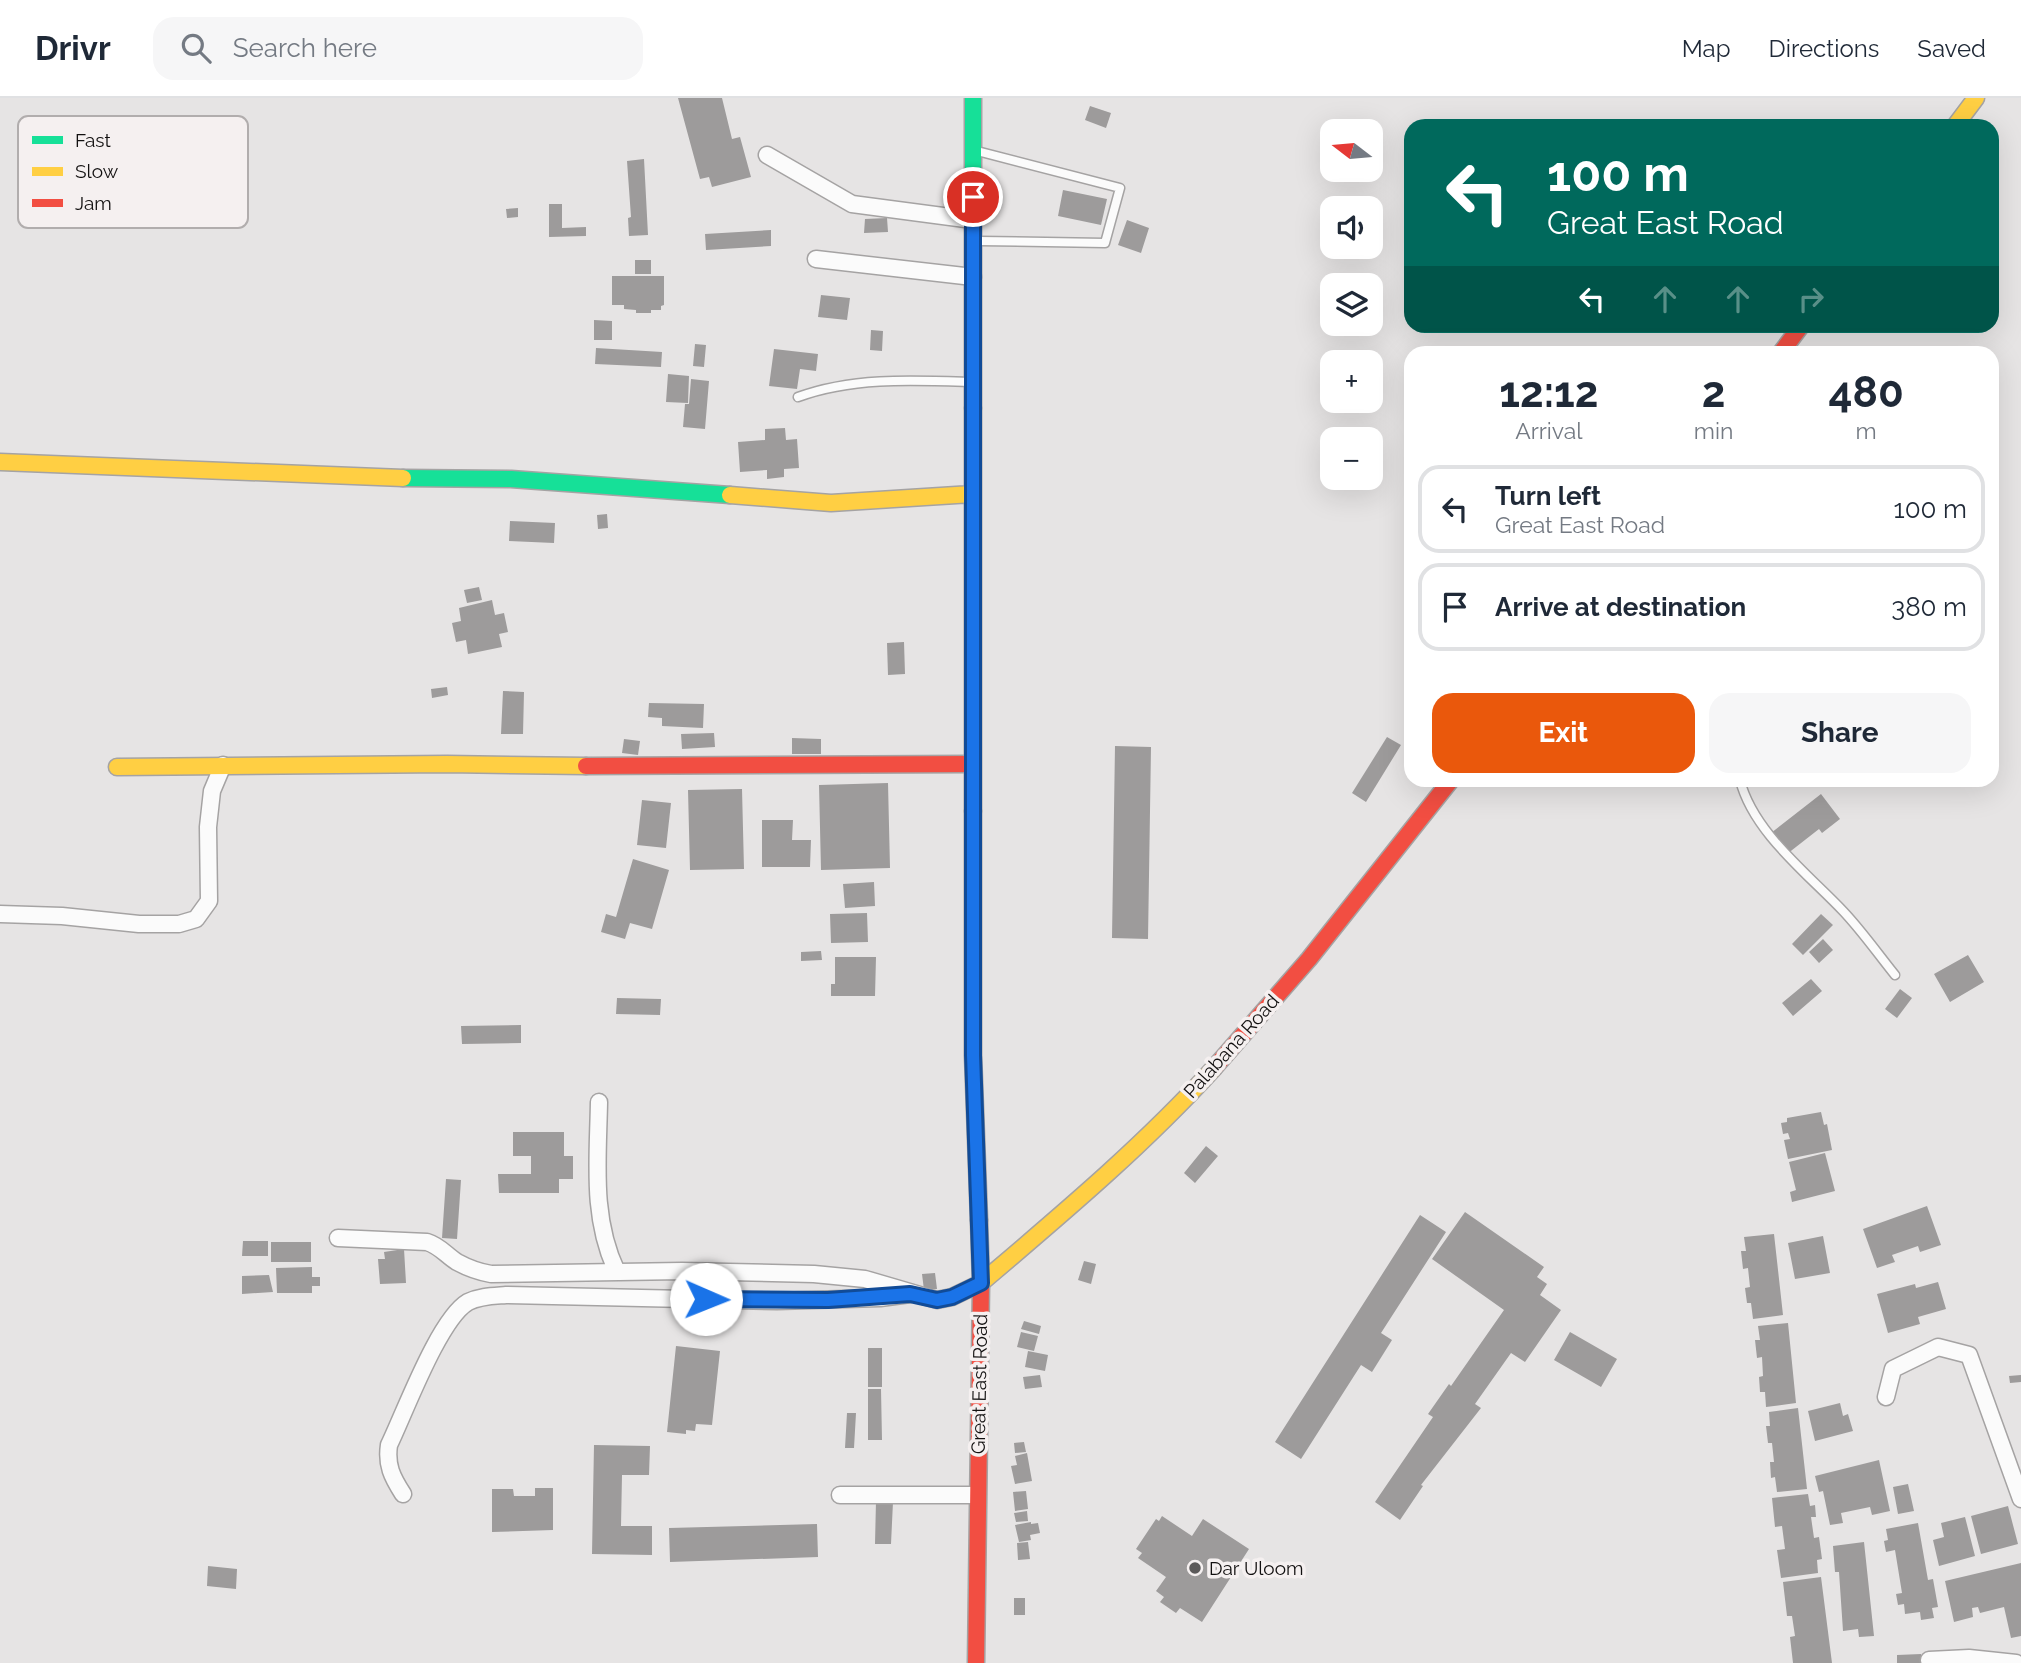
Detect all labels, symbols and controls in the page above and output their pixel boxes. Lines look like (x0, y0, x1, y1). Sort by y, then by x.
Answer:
search box (153, 17, 643, 80)
text: Drivr (35, 29, 111, 68)
icon: search (177, 29, 215, 67)
text: Search here (233, 33, 377, 63)
text: Map (1682, 34, 1731, 63)
text: Directions (1769, 34, 1879, 63)
text: Saved (1917, 34, 1986, 63)
legend (18, 116, 248, 228)
north arrow (1320, 119, 1382, 182)
map controls (1320, 119, 1383, 490)
text: Fast (75, 129, 111, 151)
text: 100 m (1547, 145, 1689, 202)
icon: left (1432, 147, 1523, 238)
text: Slow (75, 160, 119, 182)
pin (943, 167, 1003, 227)
icon: arrive (954, 178, 992, 216)
text: Jam (75, 192, 112, 214)
button: sound (1320, 196, 1383, 259)
text: Great East Road (1547, 204, 1784, 241)
button: layers (1320, 273, 1383, 336)
icon: left (1573, 280, 1611, 318)
icon: ahead (1646, 280, 1684, 318)
icon: ahead (1719, 280, 1757, 318)
icon: right (1792, 280, 1830, 318)
button: + (1320, 350, 1383, 413)
text: 12:12 (1499, 368, 1599, 417)
text: 2 (1702, 368, 1725, 417)
text: 480 (1829, 368, 1904, 417)
text: Arrival (1515, 417, 1583, 444)
text: min (1694, 417, 1733, 444)
text: m (1856, 417, 1877, 444)
button: − (1320, 427, 1383, 490)
text: Turn left (1495, 481, 1601, 511)
icon: left (1436, 490, 1474, 528)
text: 100 m (1894, 494, 1967, 524)
text: Great East Road (1495, 511, 1665, 538)
icon: arrive (1436, 588, 1474, 626)
text: Arrive at destination (1495, 592, 1746, 622)
text: 380 m (1891, 592, 1967, 622)
button: Exit (1432, 693, 1695, 773)
button: Share (1709, 693, 1971, 773)
street label: Palabana Road (1179, 990, 1283, 1102)
position arrow (669, 1262, 743, 1336)
street label: Great East Road (967, 1314, 991, 1454)
place label: Dar Uloom (1209, 1557, 1303, 1579)
marker: Dar Uloom (1187, 1560, 1203, 1576)

